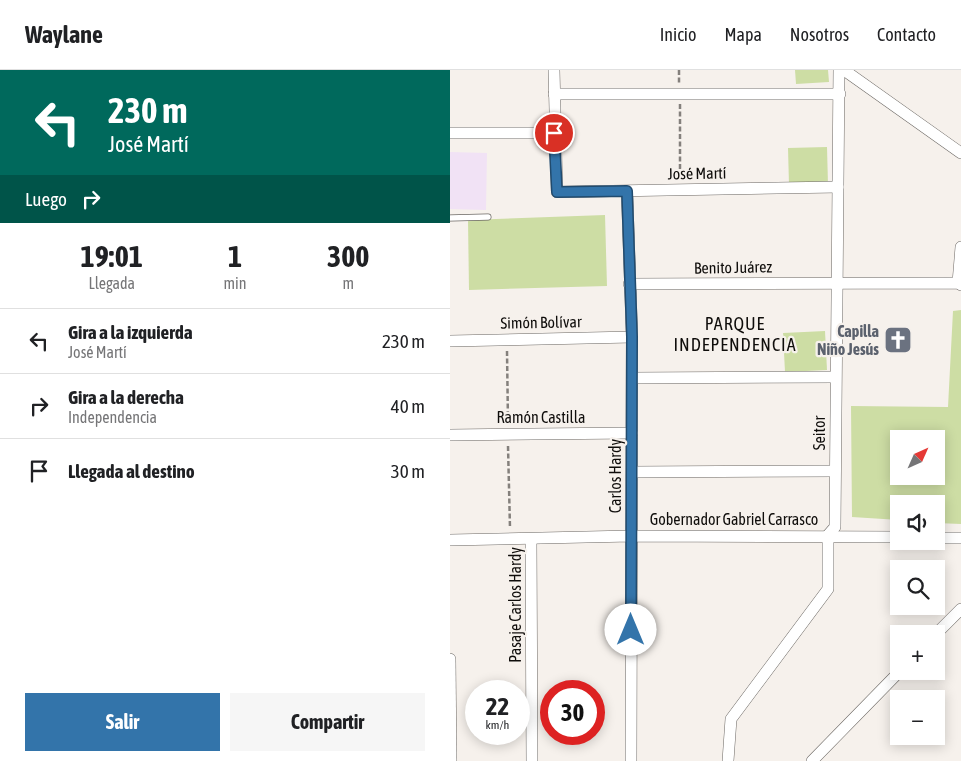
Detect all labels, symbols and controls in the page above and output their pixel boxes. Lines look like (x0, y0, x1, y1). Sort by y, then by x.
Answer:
text: Waylane (25, 21, 103, 48)
text: Inicio (660, 24, 696, 45)
text: Mapa (724, 24, 762, 45)
text: Nosotros (790, 24, 849, 45)
text: Contacto (877, 24, 936, 45)
icon: left (25, 90, 90, 155)
text: 230 m (108, 90, 187, 130)
pin (533, 112, 575, 154)
icon: arrive (540, 119, 568, 147)
text: José Martí (108, 131, 189, 157)
street label: José Martí (667, 163, 727, 183)
icon: right (77, 185, 105, 213)
text: Luego (25, 188, 67, 210)
text: 19:01 (81, 239, 143, 273)
text: 1 (228, 239, 242, 273)
text: 300 (327, 239, 369, 273)
street label: Benito Juárez (694, 257, 773, 277)
text: Llegada (88, 274, 135, 292)
text: min (224, 274, 247, 292)
text: m (342, 274, 354, 292)
street label: Simón Bolívar (500, 312, 582, 332)
district label: PARQUE INDEPENDENCIA (674, 313, 796, 355)
text: Gira a la izquierda (68, 321, 193, 343)
place label: Capilla Niño Jesús (817, 322, 879, 358)
church icon: Capilla Niño Jesús (883, 325, 913, 355)
icon: left (25, 327, 53, 355)
text: 230 m (382, 330, 425, 352)
text: José Martí (68, 343, 127, 361)
text: Gira a la derecha (68, 386, 184, 408)
icon: right (25, 392, 53, 420)
text: 40 m (391, 395, 425, 417)
text: Independencia (68, 408, 157, 426)
street label: Ramón Castilla (497, 408, 585, 426)
street label: Seitor (810, 416, 828, 450)
north arrow (890, 430, 945, 485)
map controls (890, 430, 945, 745)
street label: Carlos Hardy (606, 438, 625, 513)
icon: arrive (25, 457, 53, 485)
text: Llegada al destino (68, 460, 195, 482)
text: 30 m (391, 460, 425, 482)
button: sound (890, 495, 945, 550)
street label: Gobernador Gabriel Carrasco (650, 510, 818, 528)
street label: Pasaje Carlos Hardy (506, 547, 525, 663)
button: search (890, 560, 945, 615)
position arrow (604, 603, 656, 655)
button: + (890, 625, 945, 680)
speed limit sign: 30 (540, 680, 605, 745)
button: − (890, 690, 945, 745)
text: 22 (486, 692, 509, 720)
button: Salir (25, 693, 220, 751)
button: Compartir (230, 693, 425, 751)
text: km/h (486, 718, 509, 732)

